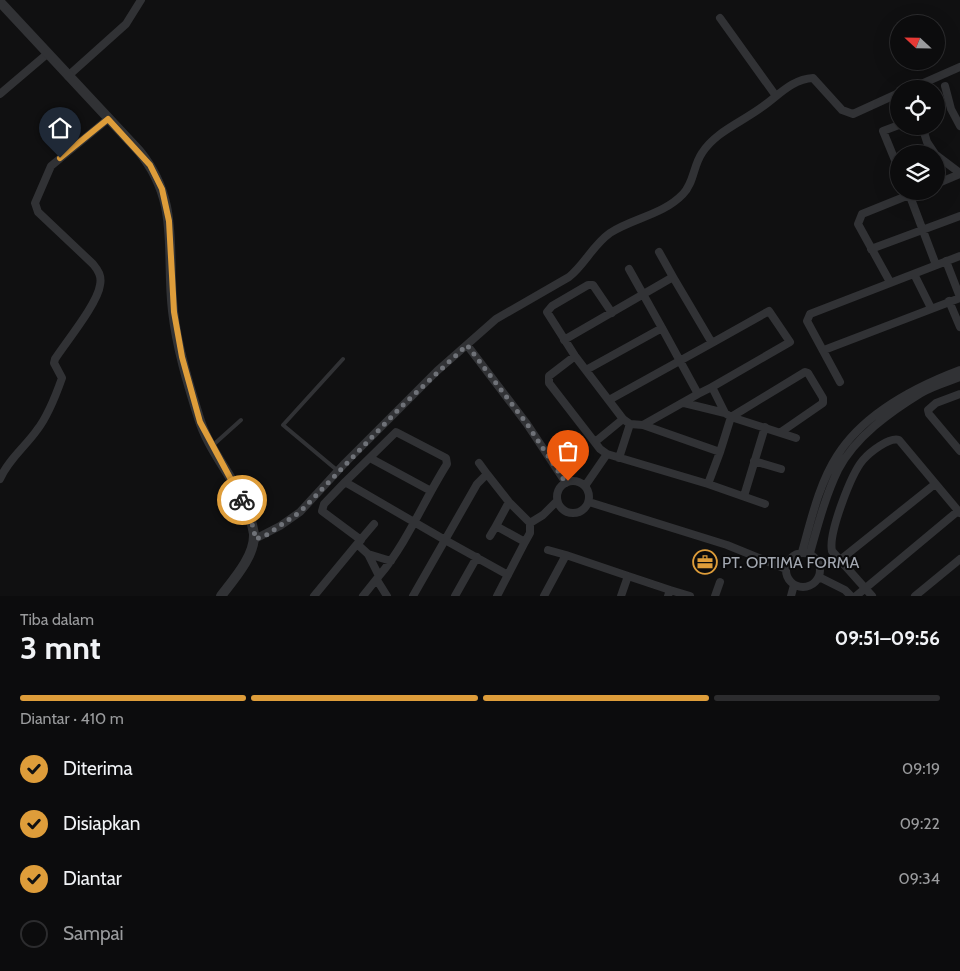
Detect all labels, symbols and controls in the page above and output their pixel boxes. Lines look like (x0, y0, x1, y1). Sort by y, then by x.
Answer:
north arrow (890, 15, 945, 70)
map controls (890, 15, 945, 200)
button: locate (890, 80, 945, 135)
pin (39, 107, 81, 158)
icon: home (46, 114, 74, 142)
button: layers (890, 145, 945, 200)
pin (547, 430, 589, 481)
icon: bag (554, 437, 582, 465)
courier (217, 475, 267, 525)
icon: bike (228, 486, 256, 514)
office icon: PT. OPTIMA FORMA (692, 549, 718, 575)
place label: PT. OPTIMA FORMA (722, 553, 860, 572)
text: Tiba dalam (20, 610, 94, 629)
text: 09:51–09:56 (835, 627, 940, 650)
text: 3 mnt (20, 628, 101, 667)
text: Diantar · 410 m (20, 709, 124, 728)
icon: check (20, 755, 48, 783)
text: Diterima (63, 757, 133, 780)
text: 09:19 (902, 759, 940, 778)
icon: check (20, 810, 48, 838)
text: Disiapkan (63, 812, 140, 835)
text: 09:22 (900, 814, 940, 833)
icon: check (20, 865, 48, 893)
text: Diantar (63, 867, 122, 890)
text: 09:34 (899, 869, 940, 888)
text: Sampai (63, 922, 124, 945)

